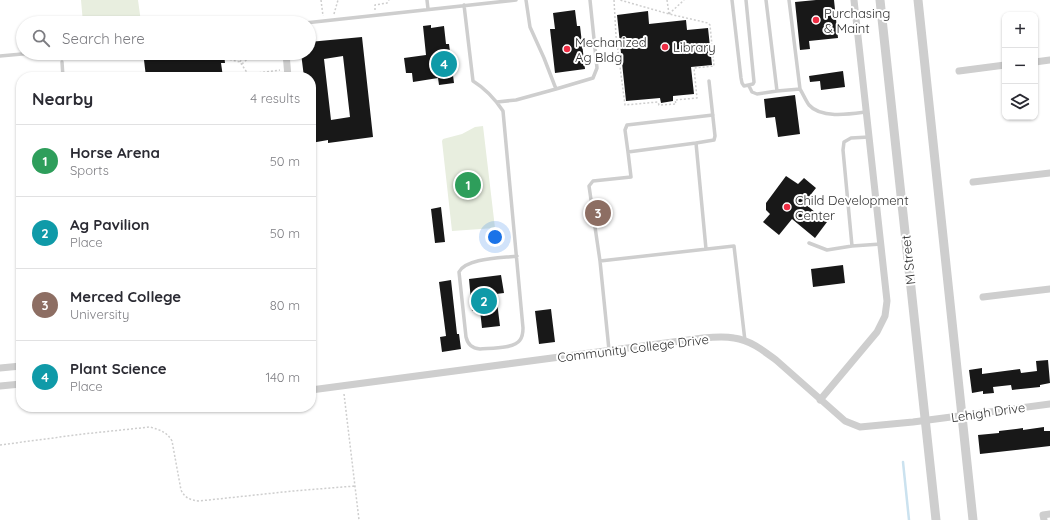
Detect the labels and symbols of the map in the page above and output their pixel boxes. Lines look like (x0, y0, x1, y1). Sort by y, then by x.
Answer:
place label: Purchasing & Maint (824, 5, 890, 36)
marker: Purchasing & Maint (811, 15, 821, 25)
place label: Mechanized Ag Bldg (575, 34, 647, 65)
place label: Library (673, 39, 716, 55)
marker: Library (660, 42, 670, 52)
marker: Mechanized Ag Bldg (562, 44, 572, 54)
pin: 4 (431, 49, 457, 79)
pin: 1 (455, 170, 481, 200)
place label: Child Development Center (795, 192, 909, 223)
pin: 3 (585, 198, 611, 228)
marker: Child Development Center (782, 202, 792, 212)
your location (485, 227, 505, 247)
street label: M Street (897, 234, 919, 286)
pin: 2 (471, 286, 497, 316)
street label: Community College Drive (556, 331, 710, 365)
street label: Lehigh Drive (950, 399, 1026, 425)

